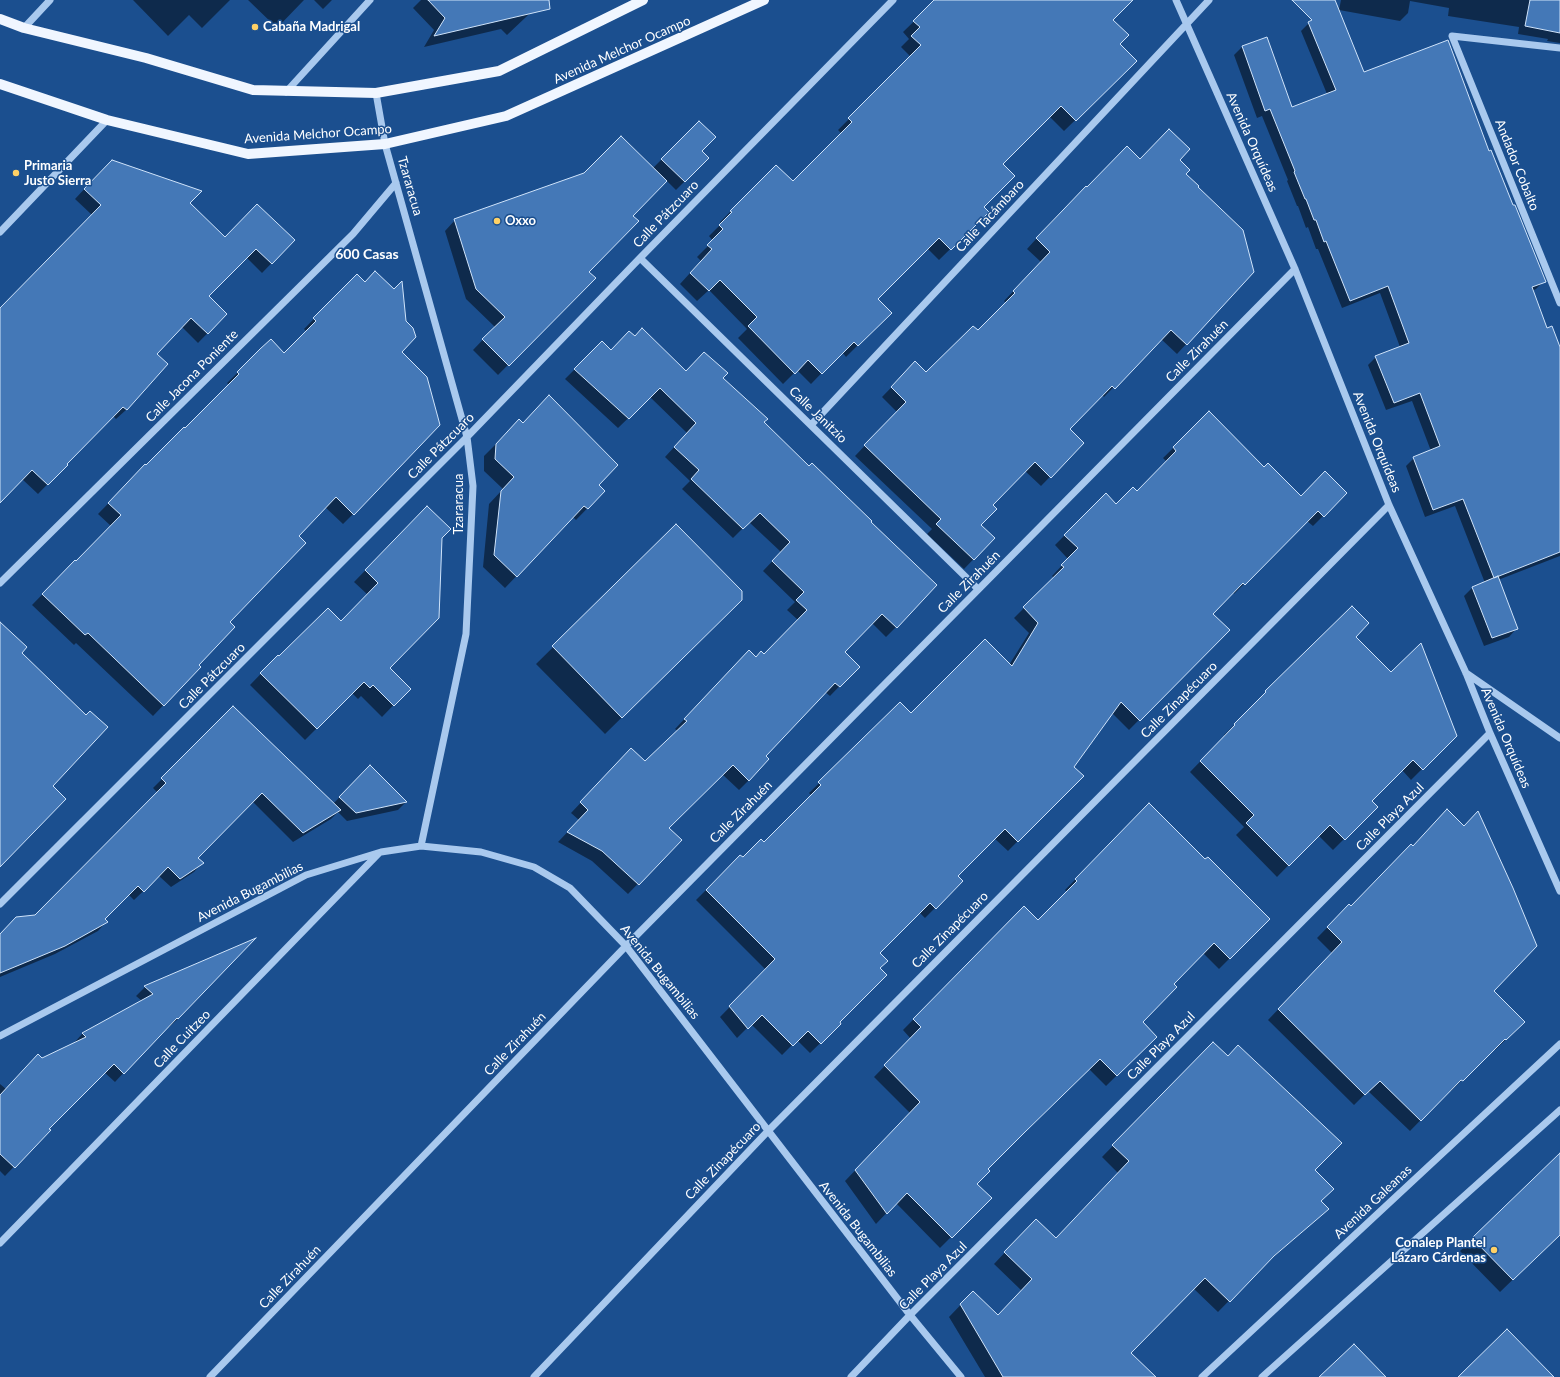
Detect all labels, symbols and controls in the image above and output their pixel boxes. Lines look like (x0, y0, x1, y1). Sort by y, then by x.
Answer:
street label: Avenida Melchor Ocampo (551, 13, 693, 87)
place label: Cabaña Madrigal (263, 19, 360, 35)
marker: Cabaña Madrigal (250, 22, 260, 32)
street label: Avenida Orquídeas (1223, 90, 1281, 194)
street label: Andador Cobalto (1492, 117, 1542, 213)
street label: Avenida Melchor Ocampo (244, 121, 392, 147)
street label: Tzararacua (394, 155, 426, 217)
place label: Primaria Justo Sierra (24, 158, 91, 189)
marker: Primaria Justo Sierra (11, 168, 21, 178)
street label: Calle Pátzcuaro (630, 177, 702, 251)
street label: Calle Tacámbaro (953, 177, 1027, 255)
place label: Oxxo (505, 213, 536, 229)
marker: Oxxo (492, 216, 502, 226)
district label: 600 Casas (335, 246, 399, 262)
street label: Calle Zirahuén (1162, 316, 1232, 386)
street label: Calle Jacona Poniente (143, 327, 241, 425)
street label: Calle Janitzio (786, 383, 850, 447)
street label: Avenida Orquídeas (1350, 389, 1404, 495)
street label: Calle Pátzcuaro (405, 410, 477, 482)
street label: Tzararacua (451, 474, 467, 534)
street label: Calle Zirahuén (934, 547, 1004, 617)
street label: Calle Pátzcuaro (176, 640, 248, 712)
street label: Calle Zinapécuaro (1137, 658, 1221, 742)
street label: Avenida Orquídeas (1478, 685, 1534, 791)
street label: Calle Zirahuén (706, 777, 776, 847)
street label: Calle Playa Azul (1353, 780, 1427, 854)
street label: Avenida Bugambilias (194, 858, 306, 926)
street label: Calle Zinapécuaro (908, 888, 992, 972)
street label: Avenida Bugambilias (617, 922, 703, 1022)
street label: Calle Cuitzeo (150, 1007, 214, 1071)
street label: Calle Zirahuén (481, 1009, 549, 1079)
street label: Calle Playa Azul (1124, 1009, 1198, 1083)
street label: Calle Zinapécuaro (682, 1119, 764, 1203)
street label: Avenida Galeanas (1331, 1162, 1415, 1242)
street label: Avenida Bugambilias (816, 1178, 900, 1280)
place label: Conalep Plantel Lázaro Cárdenas (1391, 1235, 1486, 1266)
street label: Calle Playa Azul (896, 1239, 970, 1313)
street label: Calle Zirahuén (256, 1242, 324, 1312)
marker: Conalep Plantel Lázaro Cárdenas (1489, 1245, 1499, 1255)

